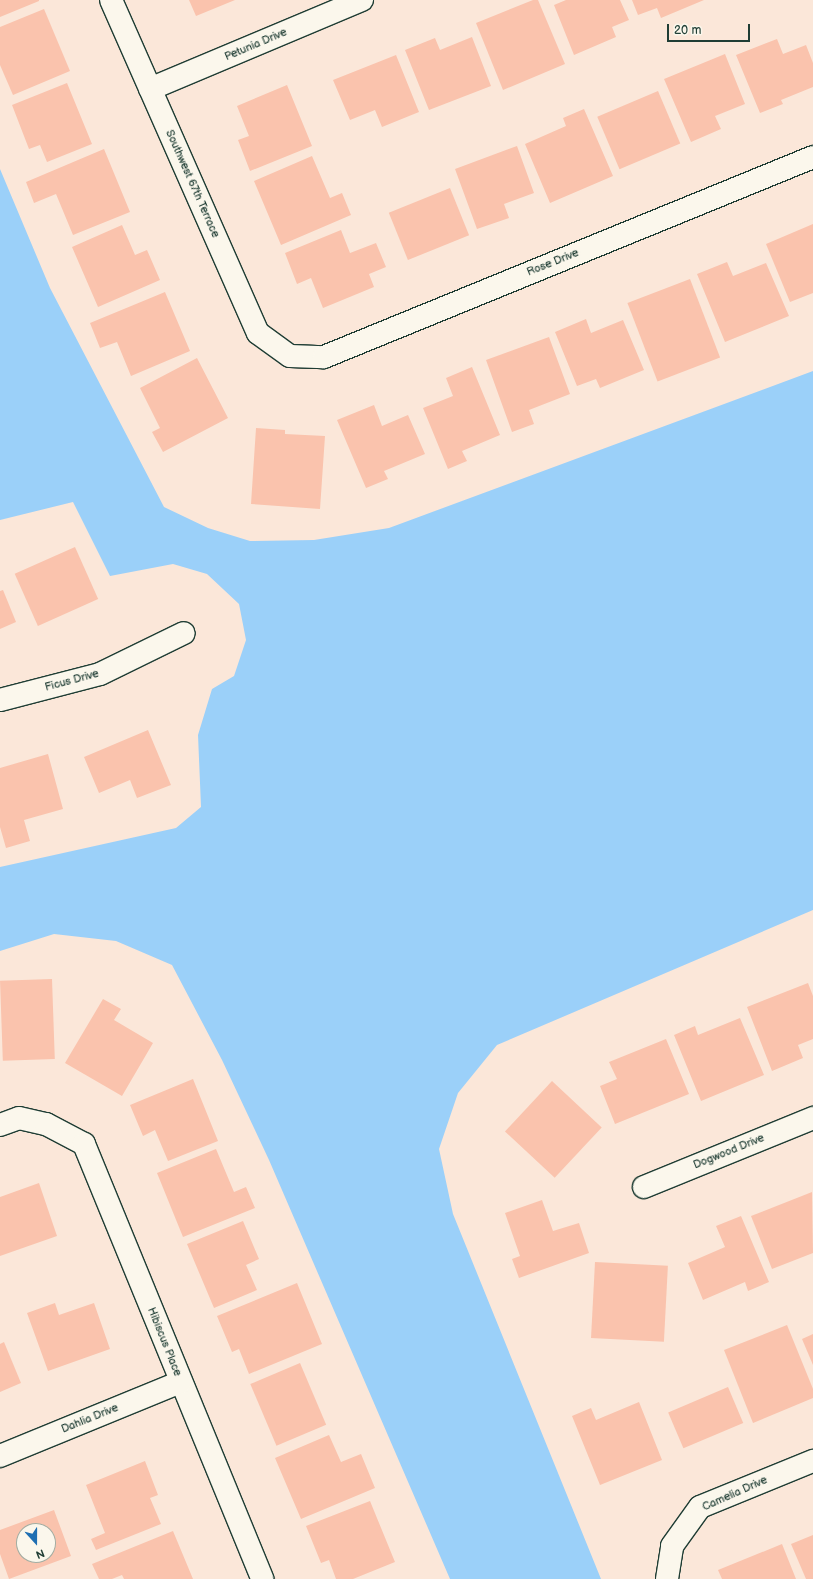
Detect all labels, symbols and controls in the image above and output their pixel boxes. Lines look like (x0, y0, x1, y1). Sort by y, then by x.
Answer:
scale bar (669, 16, 752, 42)
text: 20 m (674, 23, 701, 38)
street label: Petunia Drive (223, 26, 289, 64)
street label: Southwest 67th Terrace (162, 128, 222, 240)
street label: Rose Drive (525, 247, 581, 279)
street label: Ficus Drive (44, 667, 100, 695)
street label: Dogwood Drive (692, 1132, 766, 1172)
street label: Hibiscus Place (144, 1306, 184, 1378)
street label: Dahlia Drive (60, 1402, 120, 1436)
street label: Camelia Drive (700, 1474, 770, 1514)
north arrow (16, 1523, 56, 1563)
text: N (34, 1546, 46, 1561)

